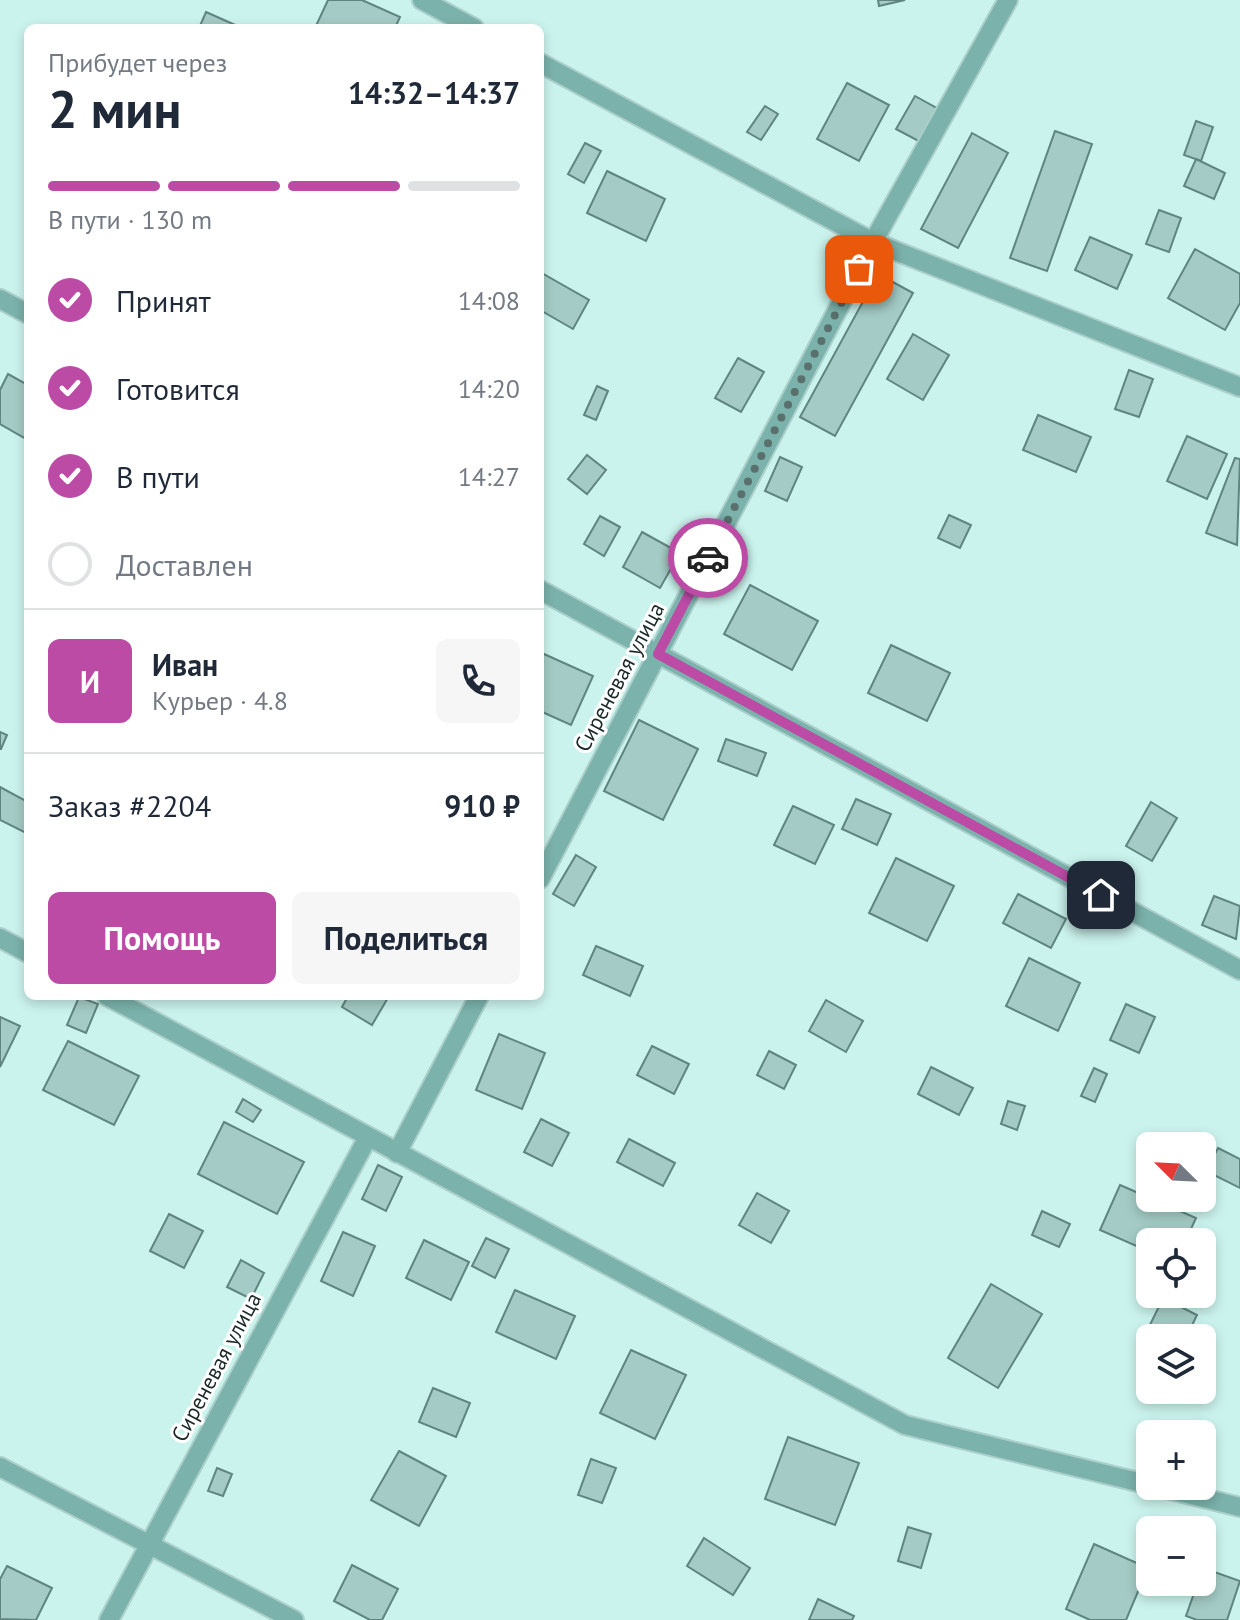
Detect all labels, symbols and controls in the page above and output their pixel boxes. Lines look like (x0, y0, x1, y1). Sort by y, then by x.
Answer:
text: Прибудет через (48, 46, 227, 79)
text: 14:32–14:37 (348, 73, 520, 112)
text: 2 мин (48, 75, 182, 142)
text: В пути · 130 m (48, 203, 212, 236)
pin (825, 235, 893, 303)
icon: bag (837, 247, 881, 291)
icon: check (48, 278, 92, 322)
text: Принят (116, 281, 211, 320)
text: 14:08 (458, 284, 520, 317)
icon: check (48, 366, 92, 410)
text: Готовится (116, 369, 240, 408)
text: 14:20 (458, 372, 520, 405)
icon: check (48, 454, 92, 498)
text: В пути (116, 457, 200, 496)
text: 14:27 (458, 460, 520, 493)
courier (668, 518, 748, 598)
icon: car (686, 536, 730, 580)
text: Доставлен (116, 545, 253, 584)
street label: Сиреневая улица (568, 598, 670, 756)
button: phone (436, 639, 520, 723)
text: Иван (152, 645, 218, 684)
text: И (80, 662, 100, 701)
text: Курьер · 4.8 (152, 684, 288, 717)
text: Заказ #2204 (48, 786, 211, 825)
text: 910 ₽ (444, 786, 520, 825)
pin (1067, 861, 1135, 929)
icon: home (1079, 873, 1123, 917)
button: Помощь (48, 892, 276, 984)
button: Поделиться (292, 892, 520, 984)
north arrow (1136, 1132, 1216, 1212)
map controls (1136, 1132, 1216, 1596)
button: locate (1136, 1228, 1216, 1308)
street label: Сиреневая улица (165, 1288, 267, 1446)
button: layers (1136, 1324, 1216, 1404)
button: + (1136, 1420, 1216, 1500)
button: − (1136, 1516, 1216, 1596)

